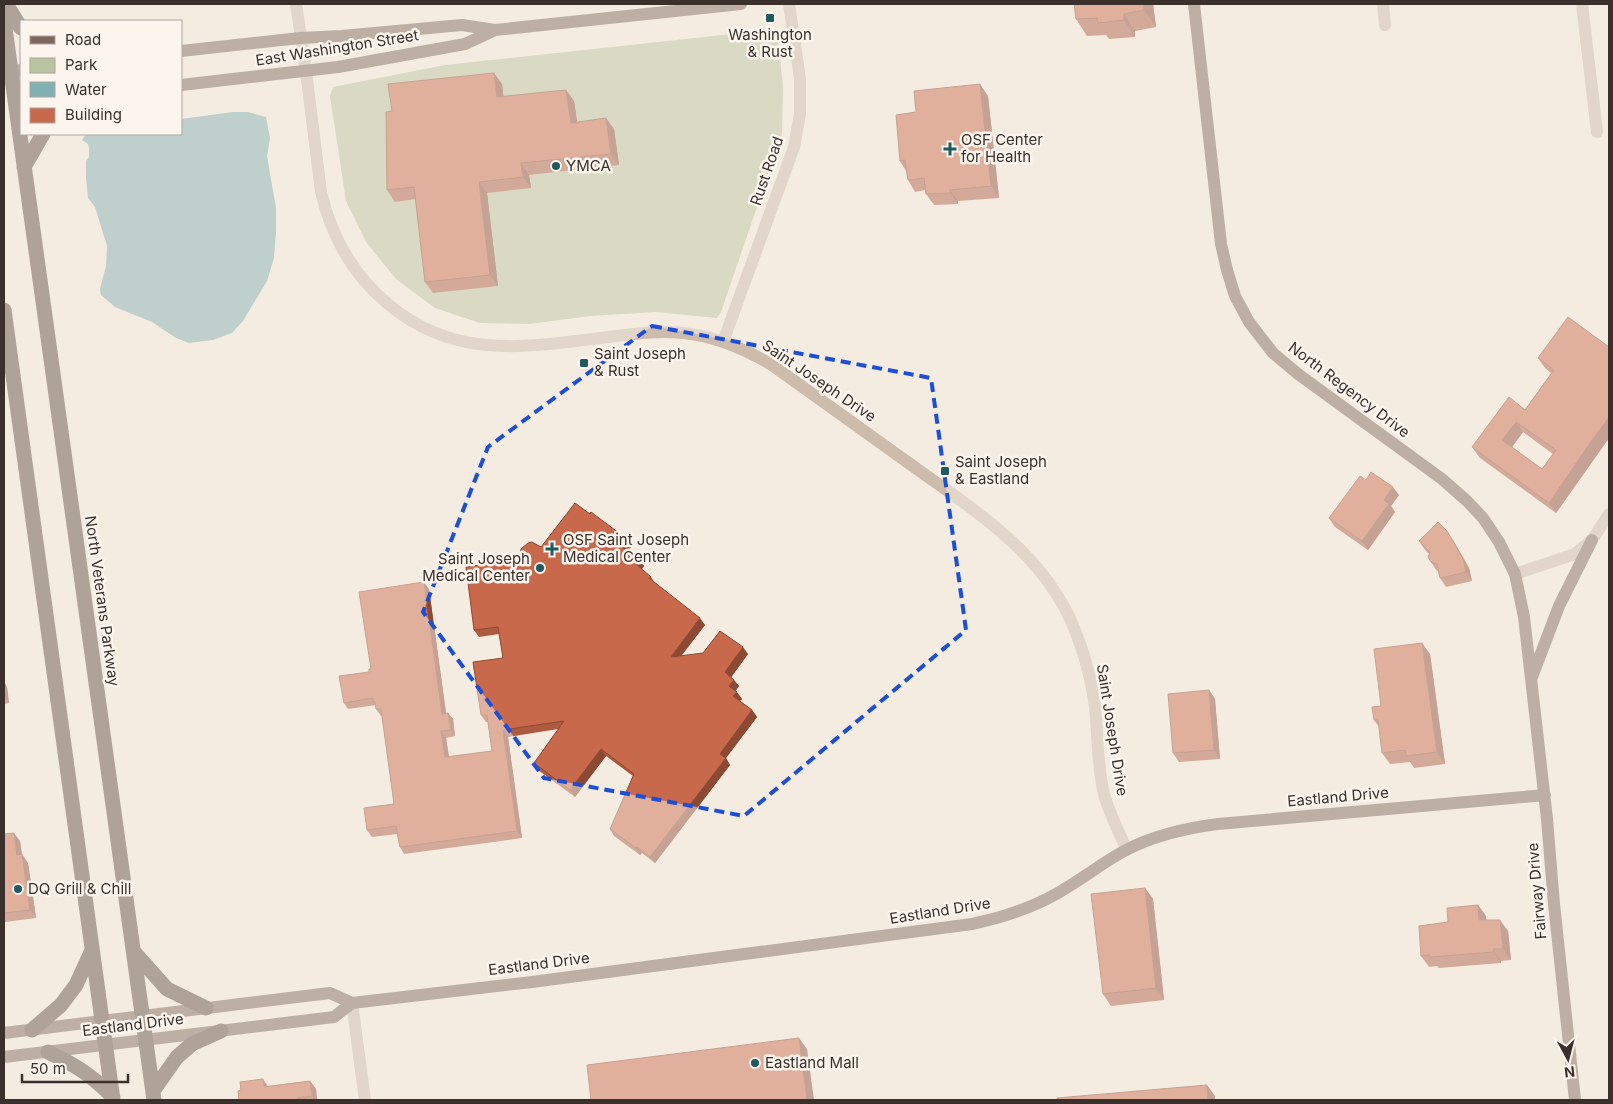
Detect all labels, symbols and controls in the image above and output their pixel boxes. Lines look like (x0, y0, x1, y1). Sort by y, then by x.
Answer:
marker: Washington & Rust (764, 12, 776, 24)
legend (20, 20, 182, 135)
street label: East Washington Street (254, 25, 420, 70)
place label: Washington & Rust (728, 25, 812, 61)
text: Road (65, 30, 101, 49)
text: Park (65, 55, 98, 74)
text: Water (65, 80, 107, 99)
text: Building (65, 105, 122, 124)
place label: OSF Center for Health (961, 130, 1043, 166)
street label: Rust Road (746, 134, 787, 208)
marker: OSF Center for Health (943, 142, 957, 156)
place label: YMCA (566, 156, 611, 175)
marker: YMCA (550, 160, 562, 172)
street label: Saint Joseph Drive (759, 335, 880, 426)
street label: North Regency Drive (1285, 338, 1414, 442)
place label: Saint Joseph & Rust (594, 344, 686, 380)
marker: Saint Joseph & Rust (578, 357, 590, 369)
place label: Saint Joseph & Eastland (955, 452, 1047, 488)
marker: Saint Joseph & Eastland (939, 465, 951, 477)
street label: North Veterans Parkway (81, 514, 124, 688)
place label: OSF Saint Joseph Medical Center (563, 530, 689, 566)
marker: OSF Saint Joseph Medical Center (545, 542, 559, 556)
place label: Saint Joseph Medical Center (422, 549, 530, 585)
marker: Saint Joseph Medical Center (534, 562, 546, 574)
street label: Saint Joseph Drive (1093, 663, 1132, 797)
street label: Eastland Drive (1286, 783, 1389, 810)
street label: Fairway Drive (1523, 842, 1550, 940)
place label: DQ Grill & Chill (28, 879, 131, 898)
marker: DQ Grill & Chill (12, 883, 24, 895)
street label: Eastland Drive (888, 893, 992, 928)
street label: Eastland Drive (487, 948, 591, 979)
street label: Eastland Drive (81, 1009, 185, 1040)
north arrow (1543, 1034, 1593, 1084)
scale bar (22, 1052, 129, 1084)
place label: Eastland Mall (765, 1053, 859, 1072)
marker: Eastland Mall (749, 1057, 761, 1069)
text: 50 m (30, 1059, 66, 1078)
text: N (1563, 1063, 1576, 1081)

